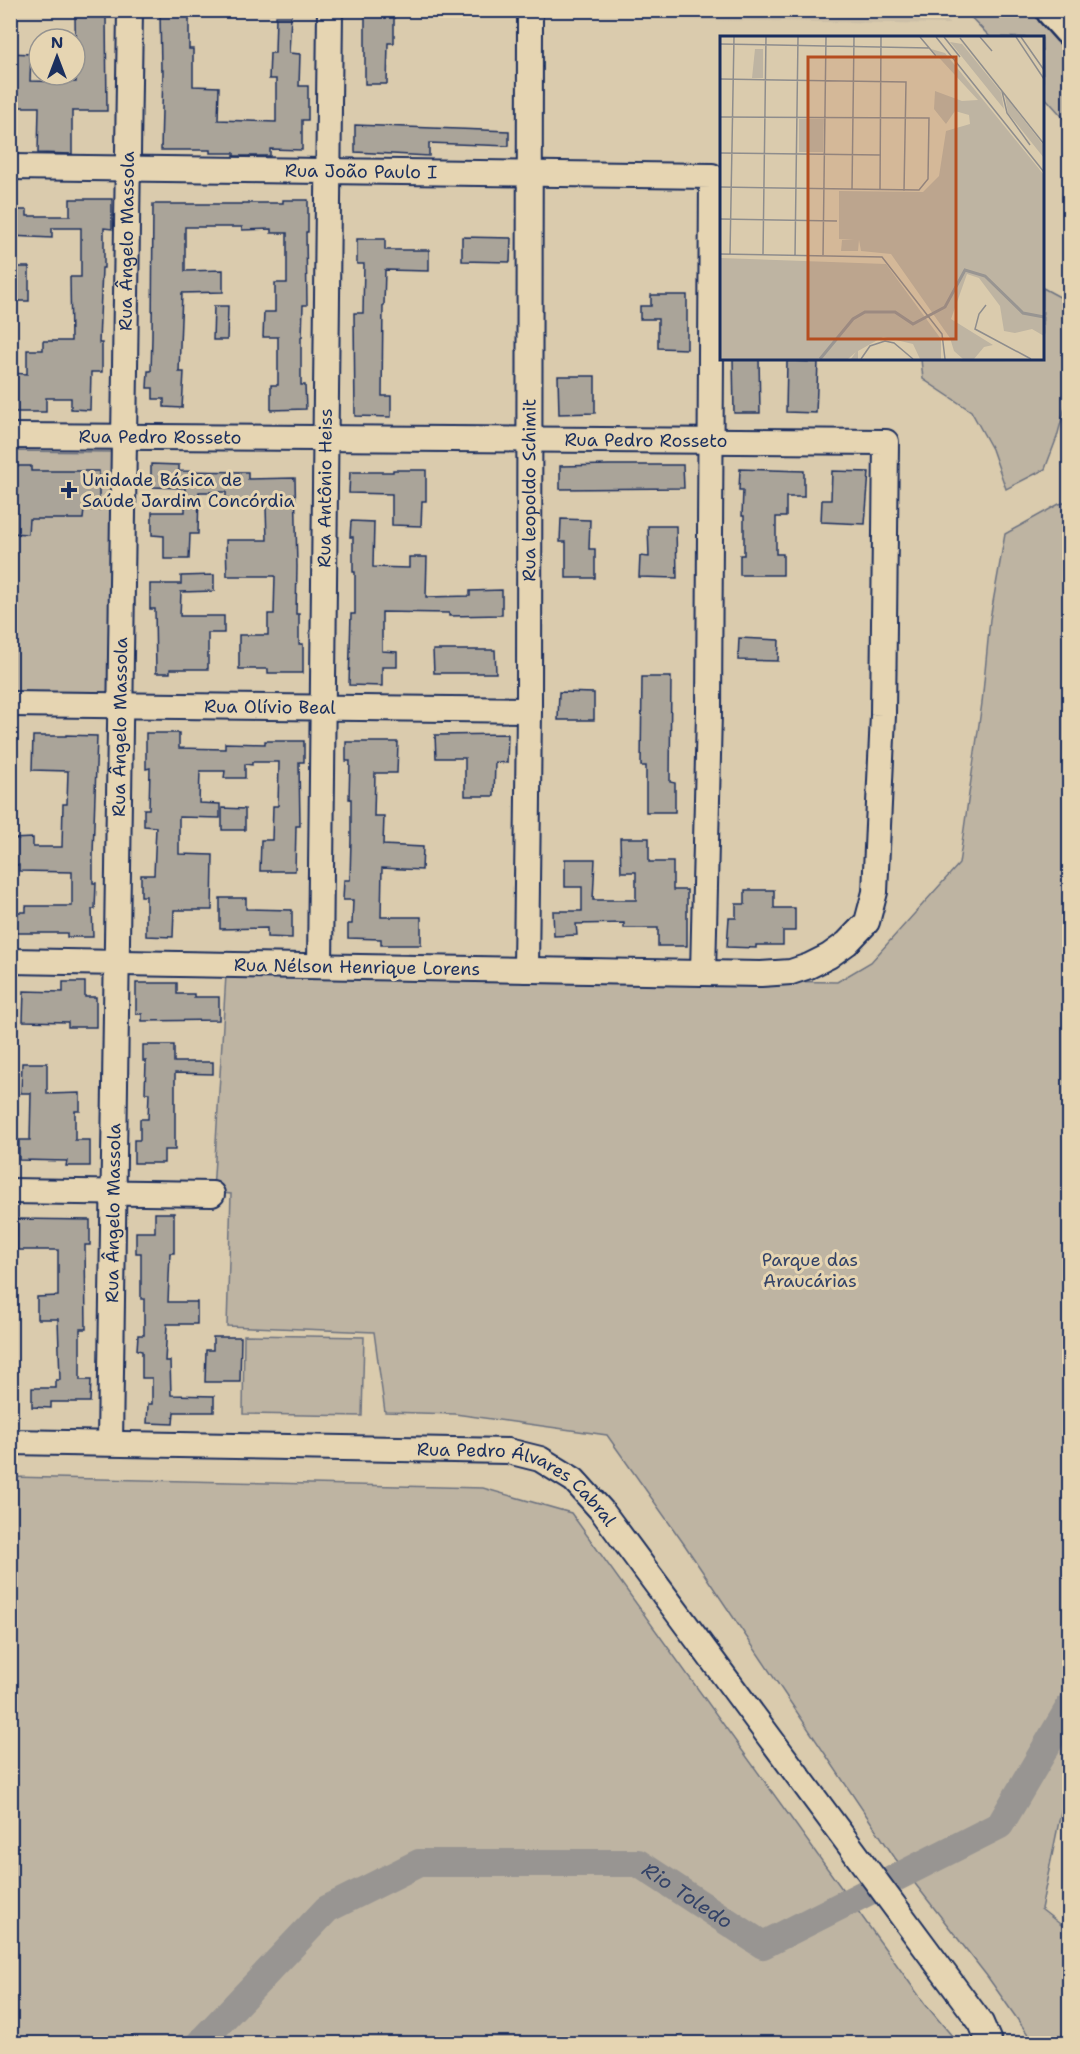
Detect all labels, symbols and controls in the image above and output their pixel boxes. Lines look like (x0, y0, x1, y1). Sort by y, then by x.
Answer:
north arrow (27, 27, 87, 87)
text: N (51, 32, 63, 53)
inset map (720, 36, 1044, 360)
street label: Rua Ângelo Massola (114, 151, 140, 331)
street label: Rua João Paulo I (285, 159, 437, 184)
street label: Rua leopoldo Schimit (517, 399, 541, 581)
street label: Rua Antônio Heiss (312, 408, 338, 568)
street label: Rua Pedro Rosseto (78, 424, 242, 450)
street label: Rua Pedro Rosseto (564, 428, 728, 453)
place label: Unidade Básica de Saúde Jardim Concórdia (82, 468, 295, 513)
marker: Unidade Básica de Saúde Jardim Concórdia (60, 481, 78, 499)
street label: Rua Ângelo Massola (107, 637, 133, 817)
street label: Rua Olívio Beal (204, 694, 336, 720)
street label: Rua Nélson Henrique Lorens (234, 953, 480, 981)
street label: Rua Ângelo Massola (100, 1123, 126, 1303)
park label: Parque das Araucárias (762, 1248, 858, 1293)
street label: Rua Pedro Álvares Cabral (417, 1437, 622, 1532)
water label: Rio Toledo (637, 1856, 738, 1935)

